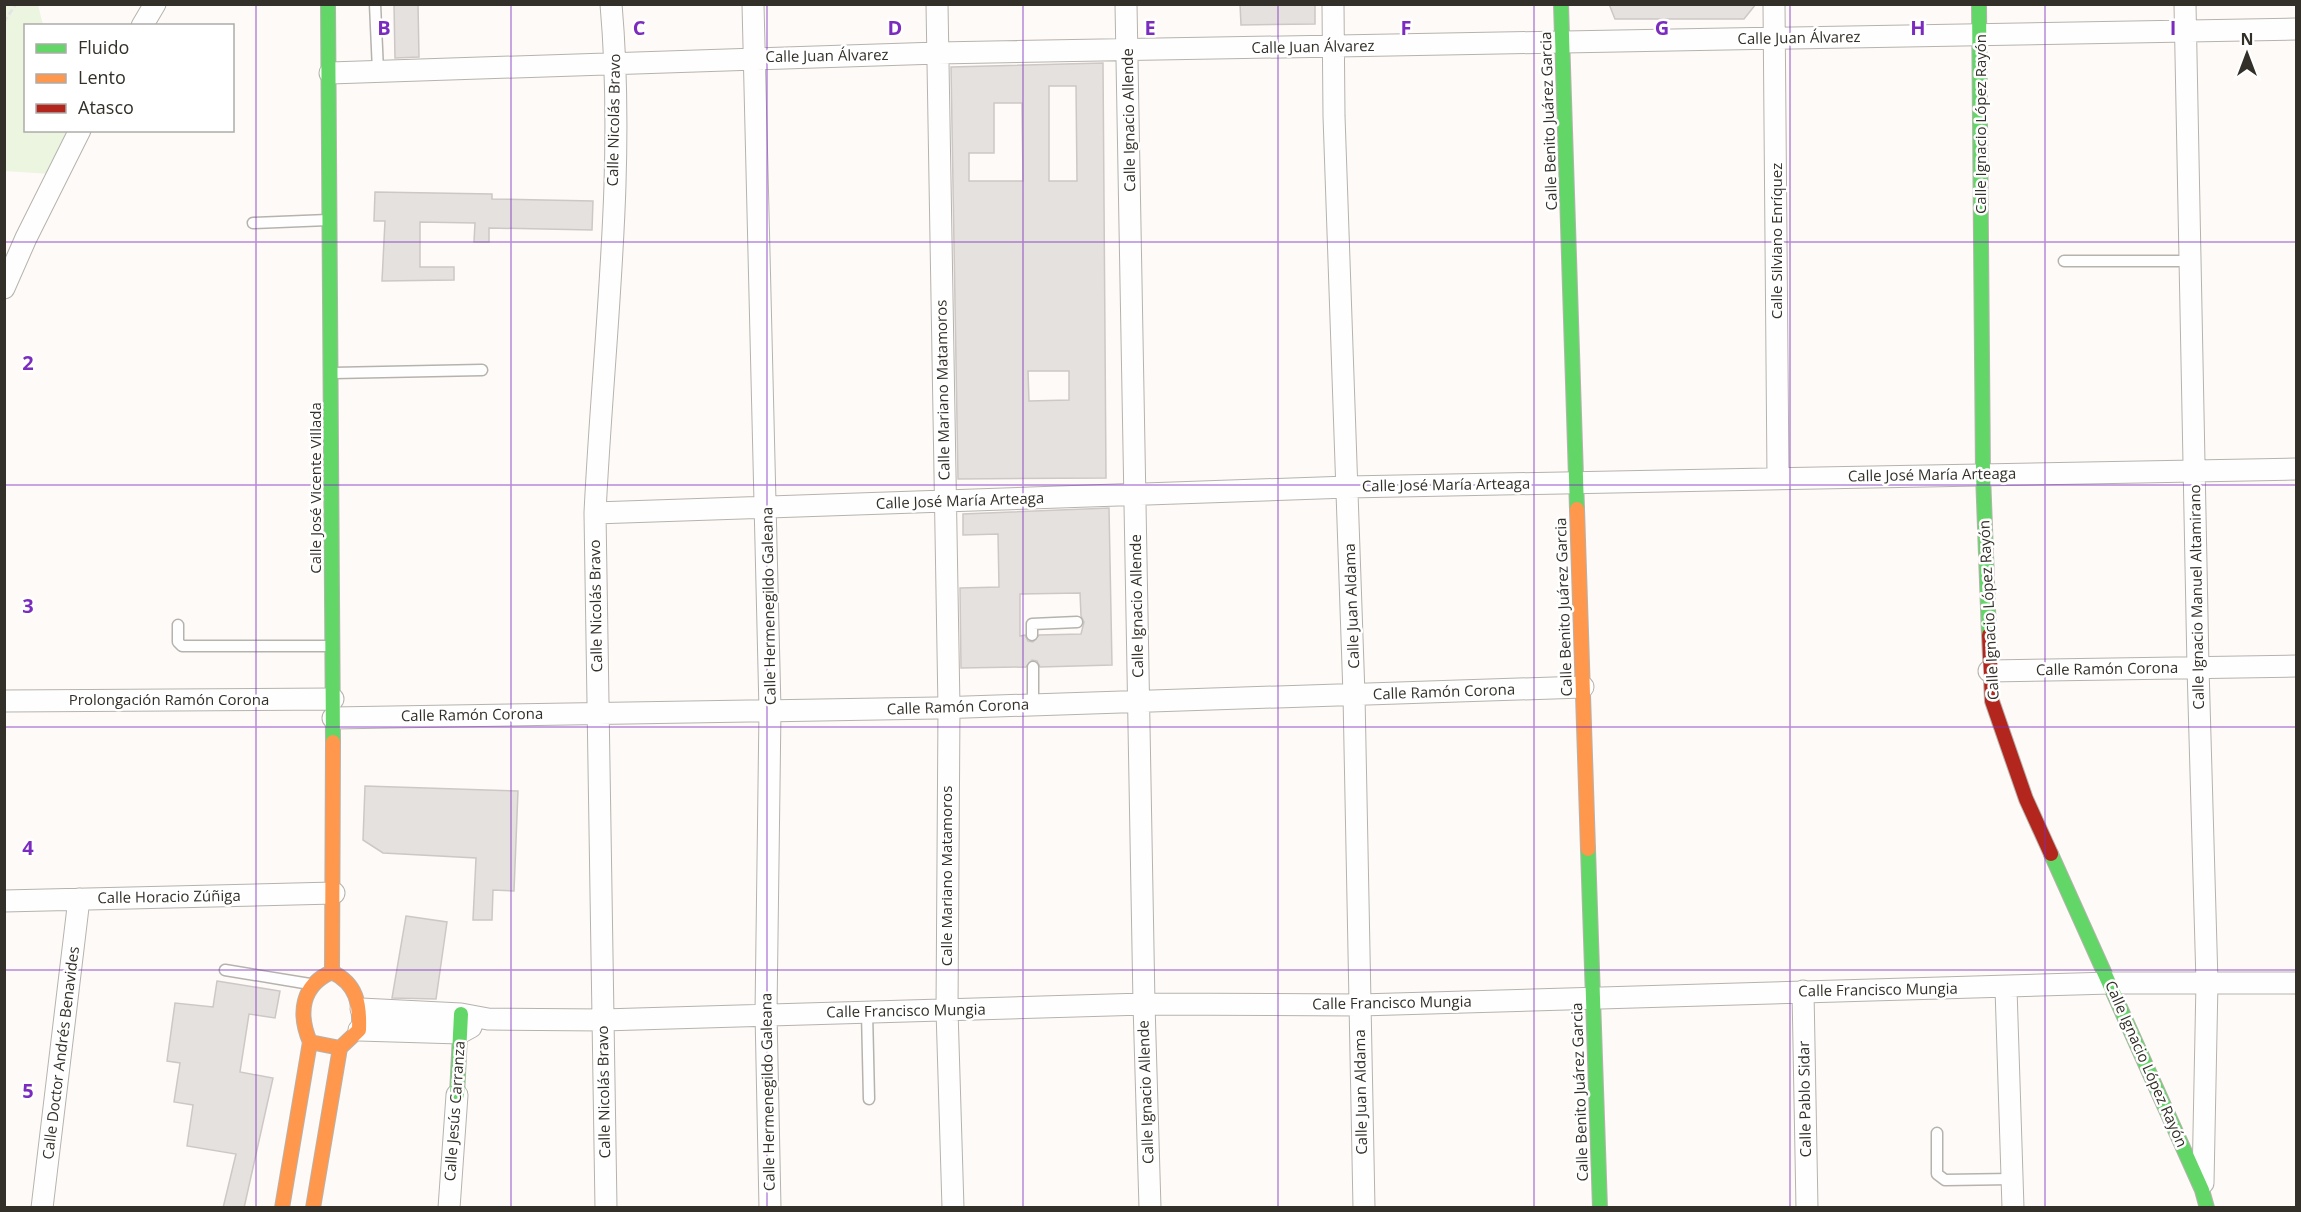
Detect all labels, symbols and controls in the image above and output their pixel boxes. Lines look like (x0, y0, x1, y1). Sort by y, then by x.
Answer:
text: B (377, 14, 391, 41)
text: C (633, 14, 646, 41)
text: D (888, 14, 902, 41)
text: E (1144, 14, 1156, 41)
text: F (1401, 14, 1411, 41)
text: G (1655, 14, 1669, 41)
text: H (1910, 14, 1926, 41)
text: I (2170, 14, 2176, 41)
legend (24, 24, 234, 132)
north arrow (2217, 24, 2277, 84)
street label: Calle Juan Álvarez (1737, 26, 1861, 48)
text: N (2240, 28, 2254, 50)
street label: Calle Benito Juárez Garcia (1535, 31, 1561, 211)
street label: Calle Ignacio López Rayón (1970, 34, 1990, 214)
text: Fluido (78, 35, 129, 59)
street label: Calle Juan Álvarez (1251, 35, 1375, 57)
street label: Calle Juan Álvarez (765, 44, 889, 66)
street label: Calle Ignacio Allende (1117, 48, 1139, 192)
street label: Calle Nicolás Bravo (602, 53, 624, 187)
text: Lento (78, 65, 126, 89)
text: Atasco (78, 95, 134, 119)
street label: Calle Silviano Enríquez (1766, 163, 1786, 319)
street label: Calle Mariano Matamoros (930, 300, 954, 480)
text: 2 (22, 349, 34, 376)
street label: Calle José Vicente Villada (305, 402, 325, 574)
street label: Calle José María Arteaga (1848, 463, 2016, 485)
street label: Calle José María Arteaga (1362, 473, 1530, 495)
street label: Calle Ignacio Manuel Altamirano (2184, 484, 2208, 710)
street label: Calle José María Arteaga (875, 487, 1044, 513)
street label: Calle Hermenegildo Galeana (756, 507, 780, 705)
street label: Calle Benito Juárez Garcia (1550, 517, 1576, 697)
street label: Calle Ignacio López Rayón (1973, 520, 2003, 701)
street label: Calle Ignacio Allende (1125, 534, 1147, 678)
street label: Calle Nicolás Bravo (584, 539, 606, 673)
street label: Calle Juan Aldama (1339, 543, 1363, 669)
text: 3 (22, 592, 34, 619)
street label: Calle Ramón Corona (2036, 657, 2178, 679)
street label: Calle Ramón Corona (1372, 679, 1515, 703)
street label: Prolongación Ramón Corona (69, 689, 269, 709)
street label: Calle Ramón Corona (886, 694, 1029, 718)
street label: Calle Ramón Corona (401, 703, 543, 725)
street label: Calle Mariano Matamoros (936, 786, 956, 966)
text: 4 (22, 834, 34, 861)
street label: Calle Horacio Zúñiga (97, 885, 241, 907)
street label: Calle Doctor Andrés Benavides (37, 945, 83, 1160)
street label: Calle Ignacio López Rayón (2101, 977, 2193, 1150)
street label: Calle Francisco Mungia (1798, 978, 1958, 1000)
street label: Calle Francisco Mungia (1312, 991, 1472, 1013)
street label: Calle Hermenegildo Galeana (755, 993, 779, 1191)
street label: Calle Francisco Mungia (826, 999, 986, 1021)
street label: Calle Benito Juárez Garcia (1566, 1002, 1592, 1182)
street label: Calle Ignacio Allende (1132, 1020, 1158, 1164)
street label: Calle Nicolás Bravo (592, 1025, 614, 1159)
street label: Calle Juan Aldama (1349, 1029, 1371, 1155)
street label: Calle Jesús Carranza (439, 1040, 469, 1182)
street label: Calle Pablo Sidar (1793, 1041, 1815, 1157)
text: 5 (22, 1077, 34, 1104)

